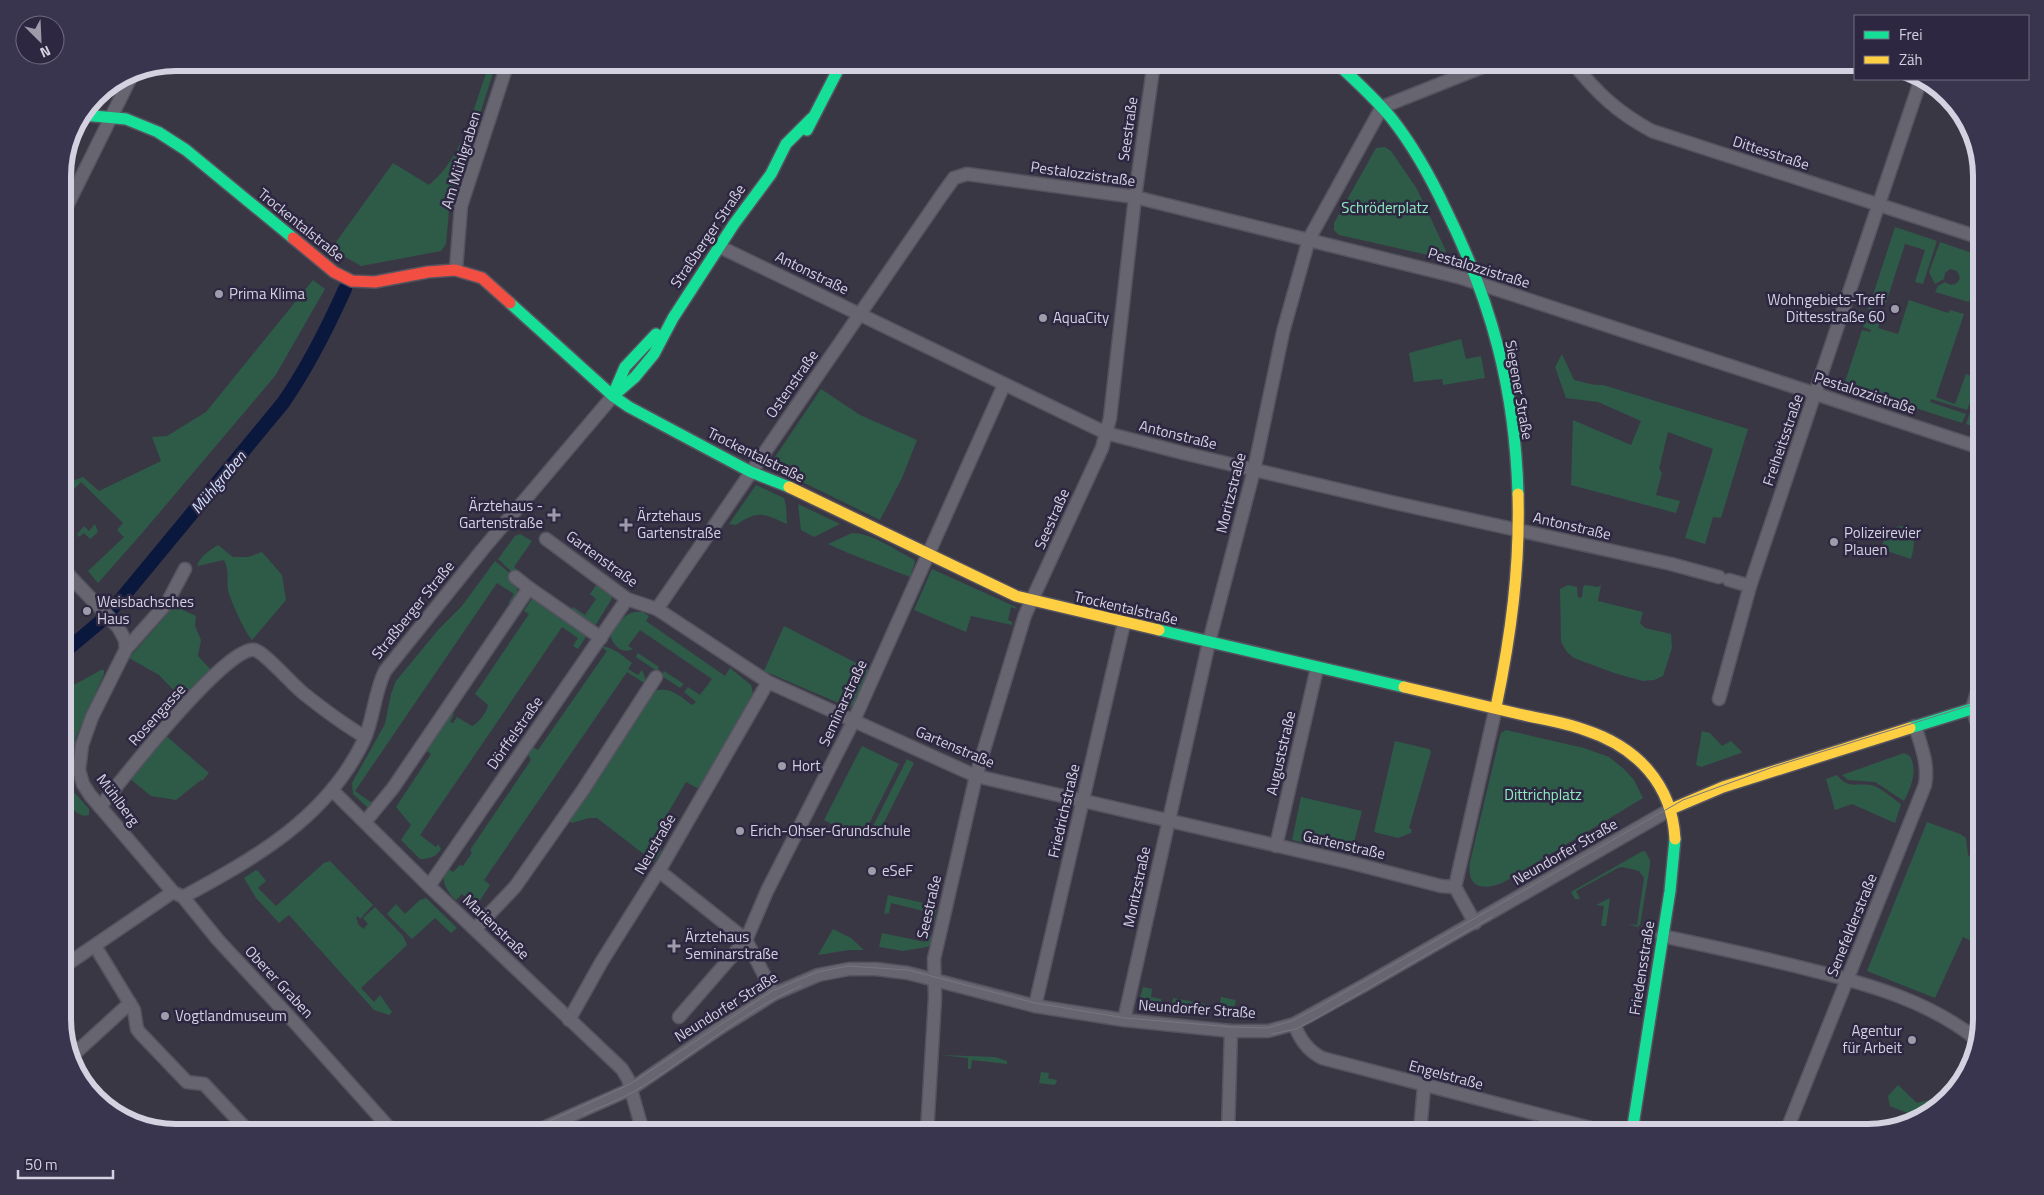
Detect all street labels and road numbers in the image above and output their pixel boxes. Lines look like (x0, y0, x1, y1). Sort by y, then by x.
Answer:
street label: Seestraße (1112, 95, 1143, 162)
street label: Am Mühlgraben (435, 108, 486, 211)
street label: Dittesstraße (1730, 129, 1812, 176)
street label: Pestalozzistraße (1029, 155, 1137, 192)
street label: Straßberger Straße (664, 179, 751, 292)
street label: Trockentalstraße (253, 182, 350, 267)
street label: Pestalozzistraße (1425, 241, 1533, 294)
street label: Antonstraße (772, 245, 853, 300)
street label: Siegener Straße (1499, 338, 1540, 441)
street label: Ostenstraße (760, 345, 824, 423)
street label: Pestalozzistraße (1811, 365, 1919, 420)
street label: Freiheitsstraße (1756, 391, 1809, 489)
street label: Antonstraße (1137, 414, 1219, 455)
street label: Trockentalstraße (704, 421, 809, 488)
street label: Moritzstraße (1209, 450, 1252, 536)
street label: Seestraße (1028, 485, 1075, 553)
street label: Antonstraße (1531, 505, 1613, 546)
street label: Gartenstraße (562, 525, 643, 593)
street label: Straßberger Straße (366, 555, 460, 664)
street label: Trockentalstraße (1072, 584, 1180, 631)
street label: Seminarstraße (812, 656, 873, 750)
street label: Rosengasse (123, 679, 191, 751)
street label: Dörffelstraße (481, 691, 548, 774)
street label: Auguststraße (1260, 708, 1301, 797)
street label: Gartenstraße (912, 720, 998, 774)
street label: Friedrichstraße (1042, 762, 1085, 860)
street label: Mühlberg (91, 769, 146, 831)
street label: Neustraße (628, 809, 681, 878)
street label: Neundorfer Straße (1508, 812, 1621, 891)
street label: Gartenstraße (1301, 824, 1388, 865)
street label: Moritzstraße (1117, 844, 1156, 929)
street label: Senefelderstraße (1820, 870, 1883, 980)
street label: Seestraße (910, 873, 947, 941)
street label: Marienstraße (458, 889, 535, 965)
street label: Friedensstraße (1623, 919, 1660, 1017)
street label: Oberer Graben (240, 940, 319, 1023)
street label: Neundorfer Straße (670, 966, 782, 1048)
street label: Neundorfer Straße (1137, 993, 1257, 1024)
street label: Engelstraße (1406, 1054, 1486, 1095)

